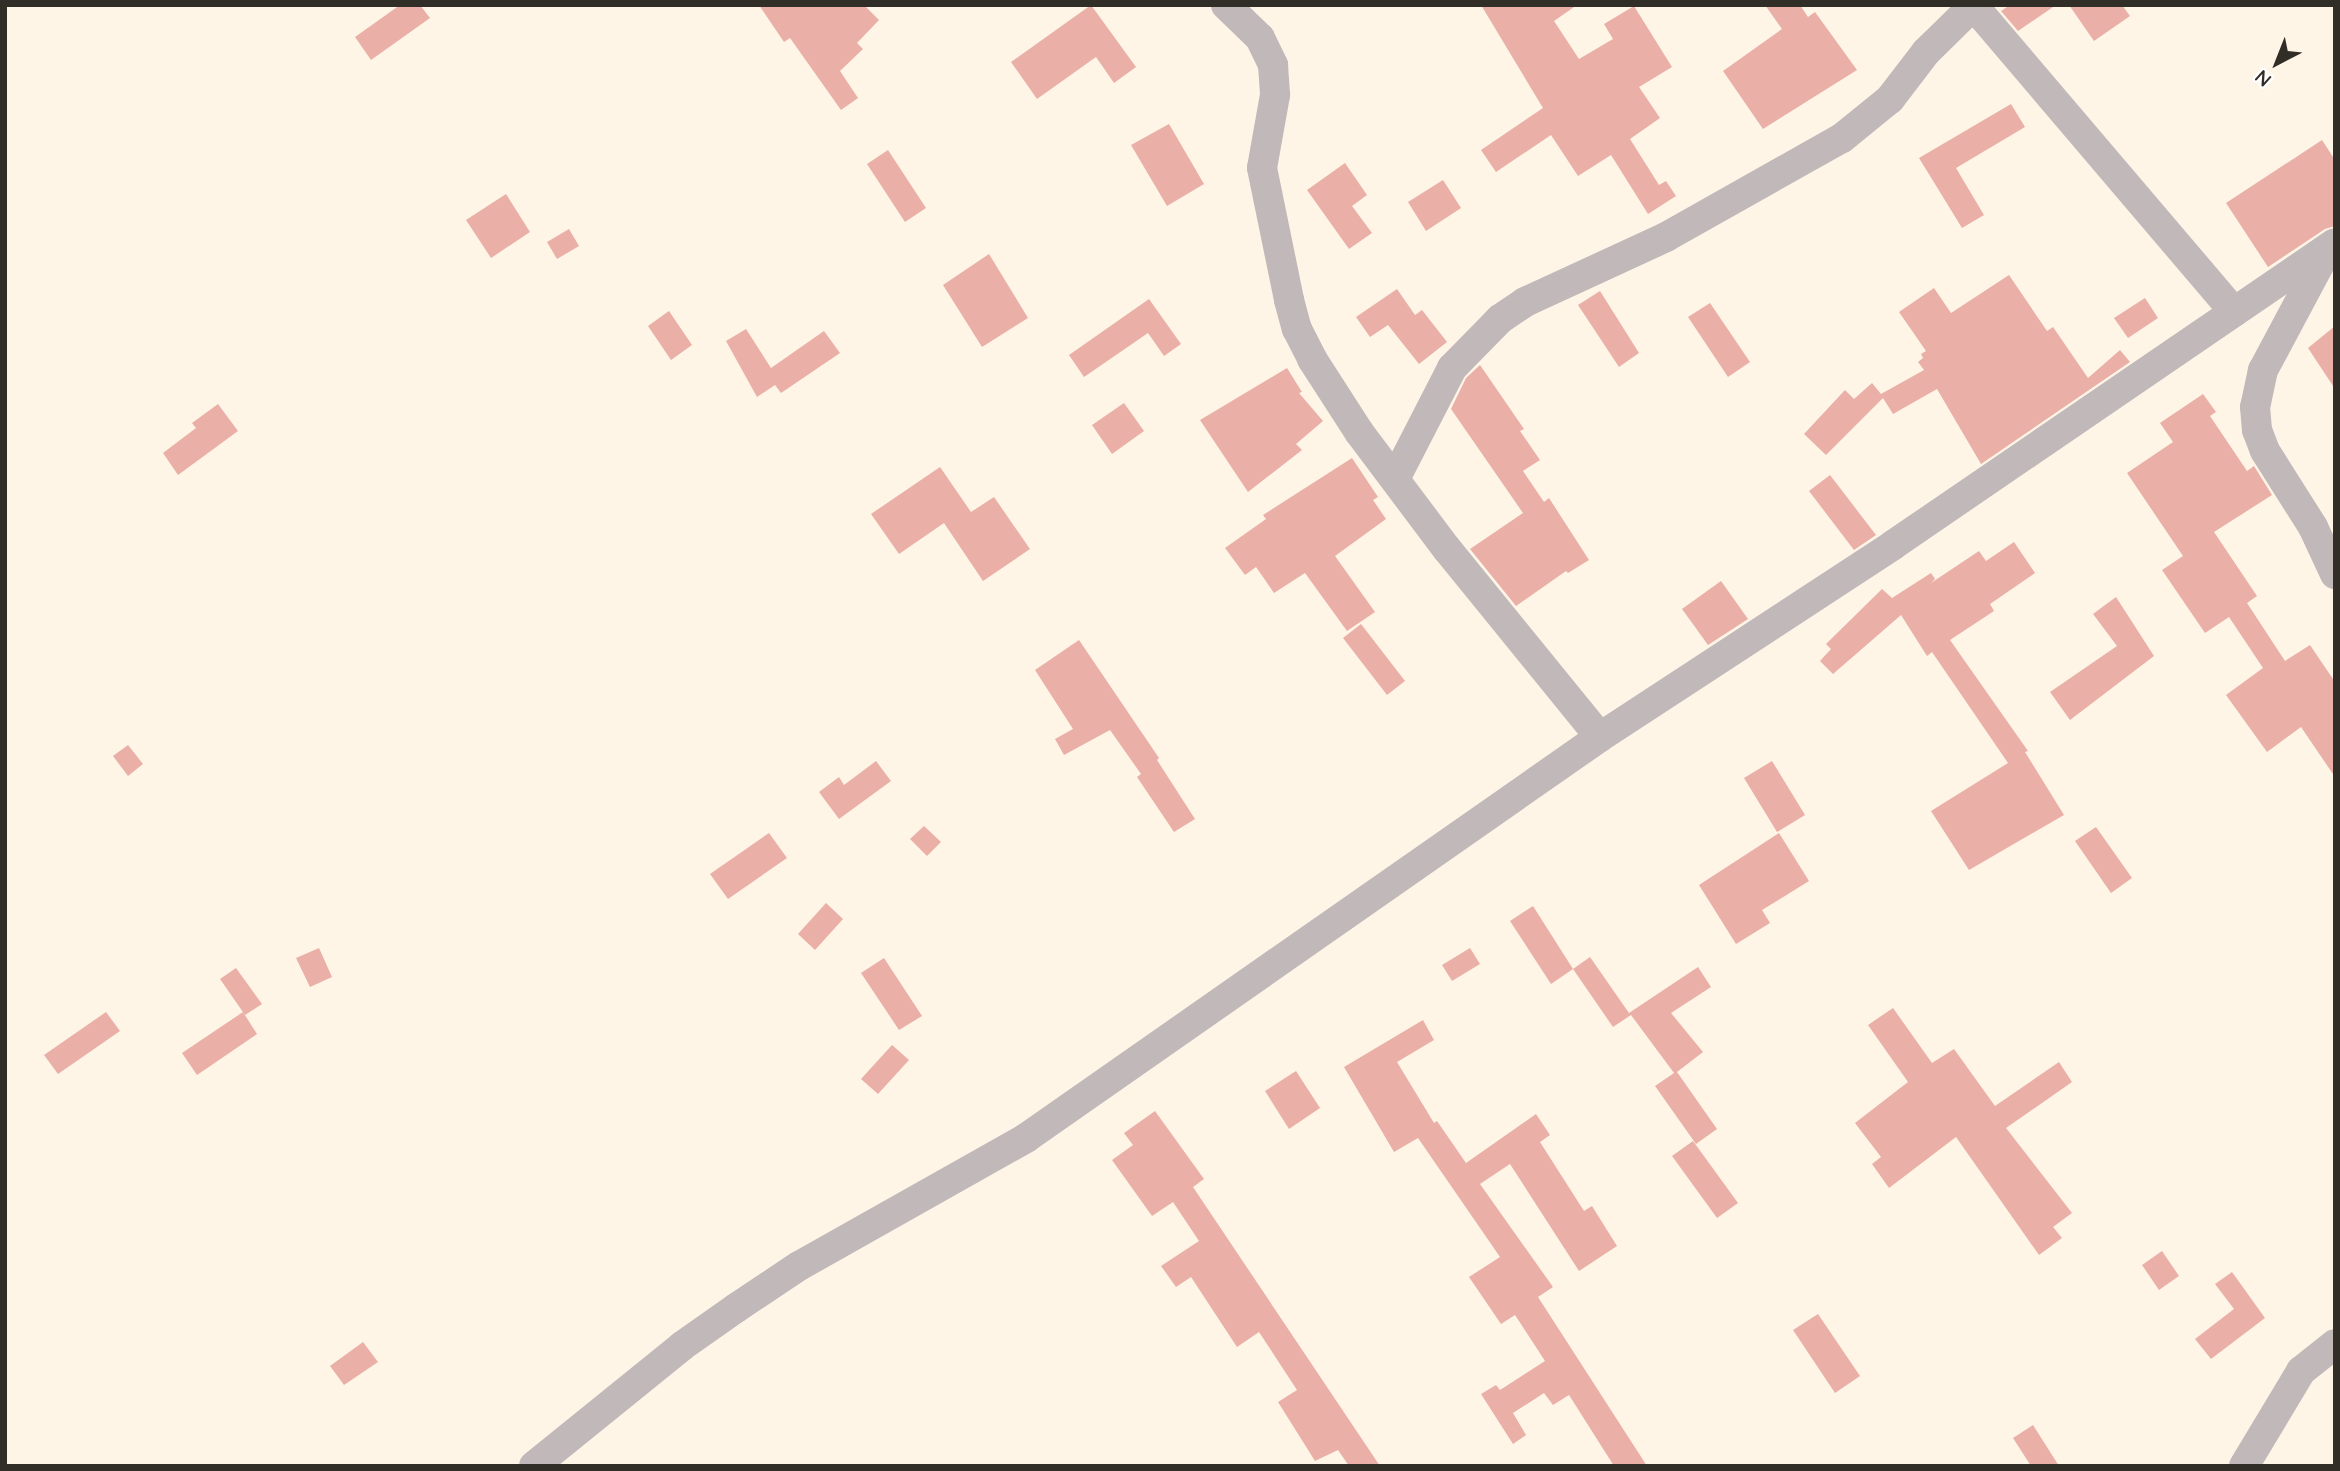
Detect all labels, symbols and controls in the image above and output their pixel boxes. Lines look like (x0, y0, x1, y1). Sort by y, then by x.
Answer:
north arrow (2242, 28, 2312, 98)
text: N (2250, 65, 2276, 92)

